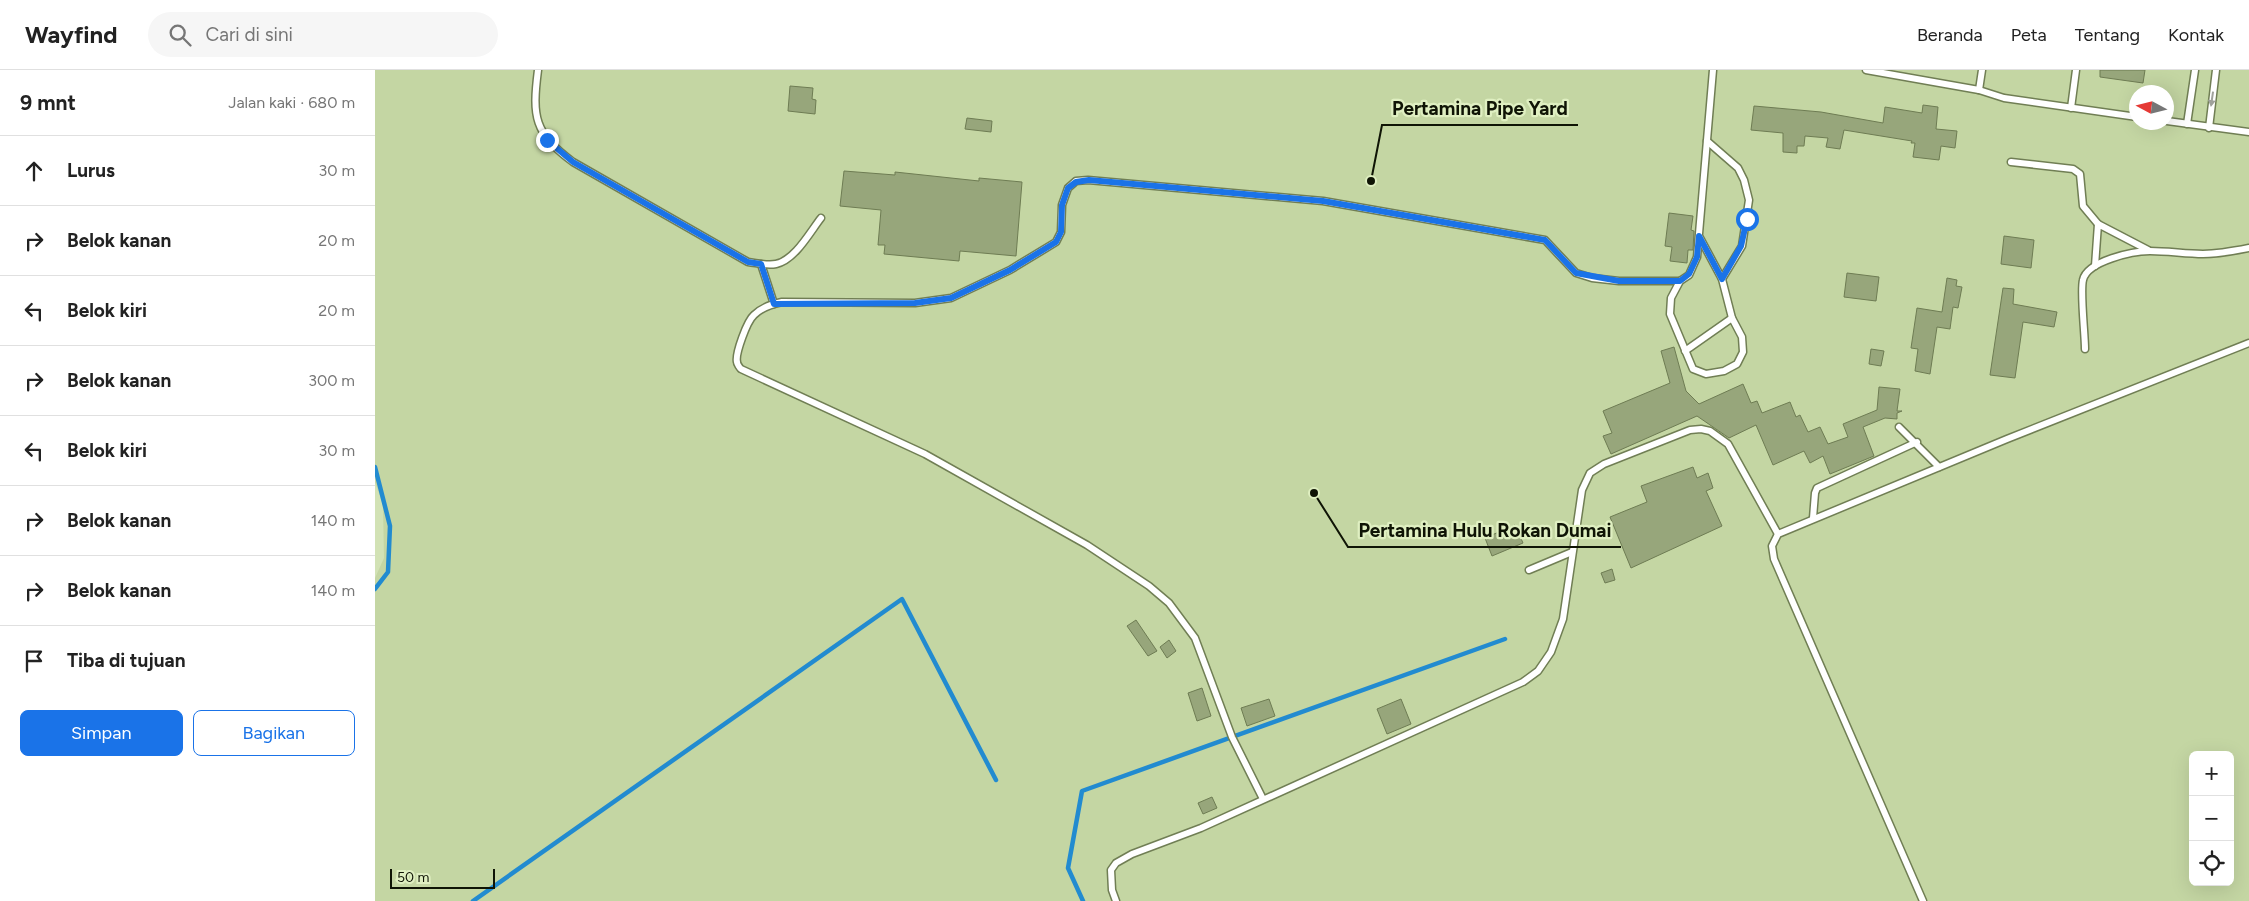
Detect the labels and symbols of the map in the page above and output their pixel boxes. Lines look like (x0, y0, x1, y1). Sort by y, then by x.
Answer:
north arrow (2129, 85, 2174, 130)
callout: Pertamina Pipe Yard (1382, 91, 1578, 125)
one-way arrow (2208, 91, 2216, 107)
text: Pertamina Pipe Yard (1392, 97, 1568, 120)
route end (536, 129, 559, 152)
route start (1736, 208, 1759, 231)
callout: Pertamina Hulu Rokan Dumai (1348, 513, 1621, 547)
text: Pertamina Hulu Rokan Dumai (1359, 519, 1611, 542)
scale bar (390, 866, 495, 889)

